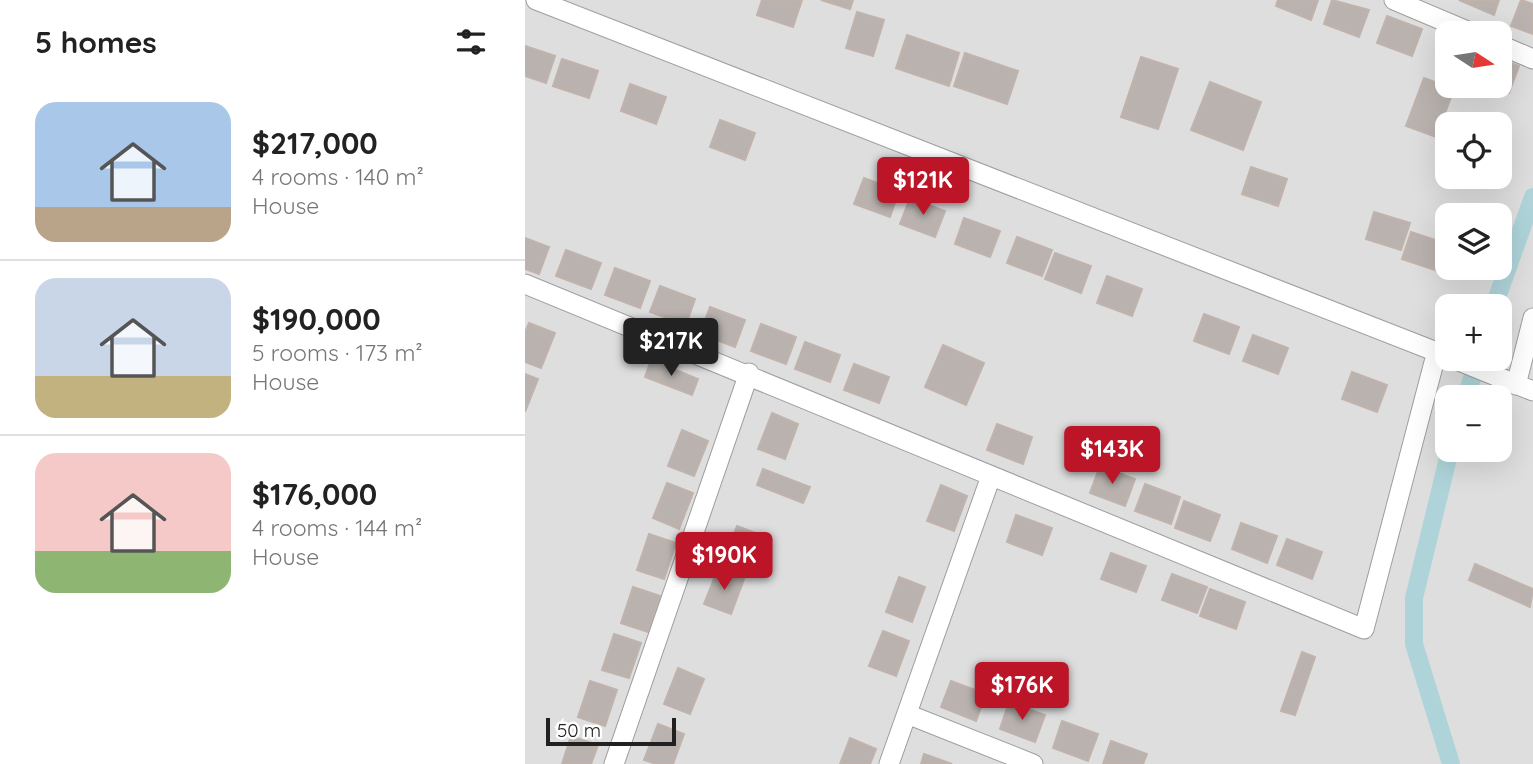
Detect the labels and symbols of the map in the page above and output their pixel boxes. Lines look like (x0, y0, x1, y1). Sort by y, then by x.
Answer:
north arrow (1435, 21, 1512, 98)
pin: $121K (874, 158, 972, 217)
pin: $217K (622, 318, 720, 378)
pin: $143K (1063, 426, 1161, 486)
pin: $190K (675, 532, 773, 592)
pin: $176K (973, 662, 1071, 722)
scale bar (546, 715, 675, 747)

